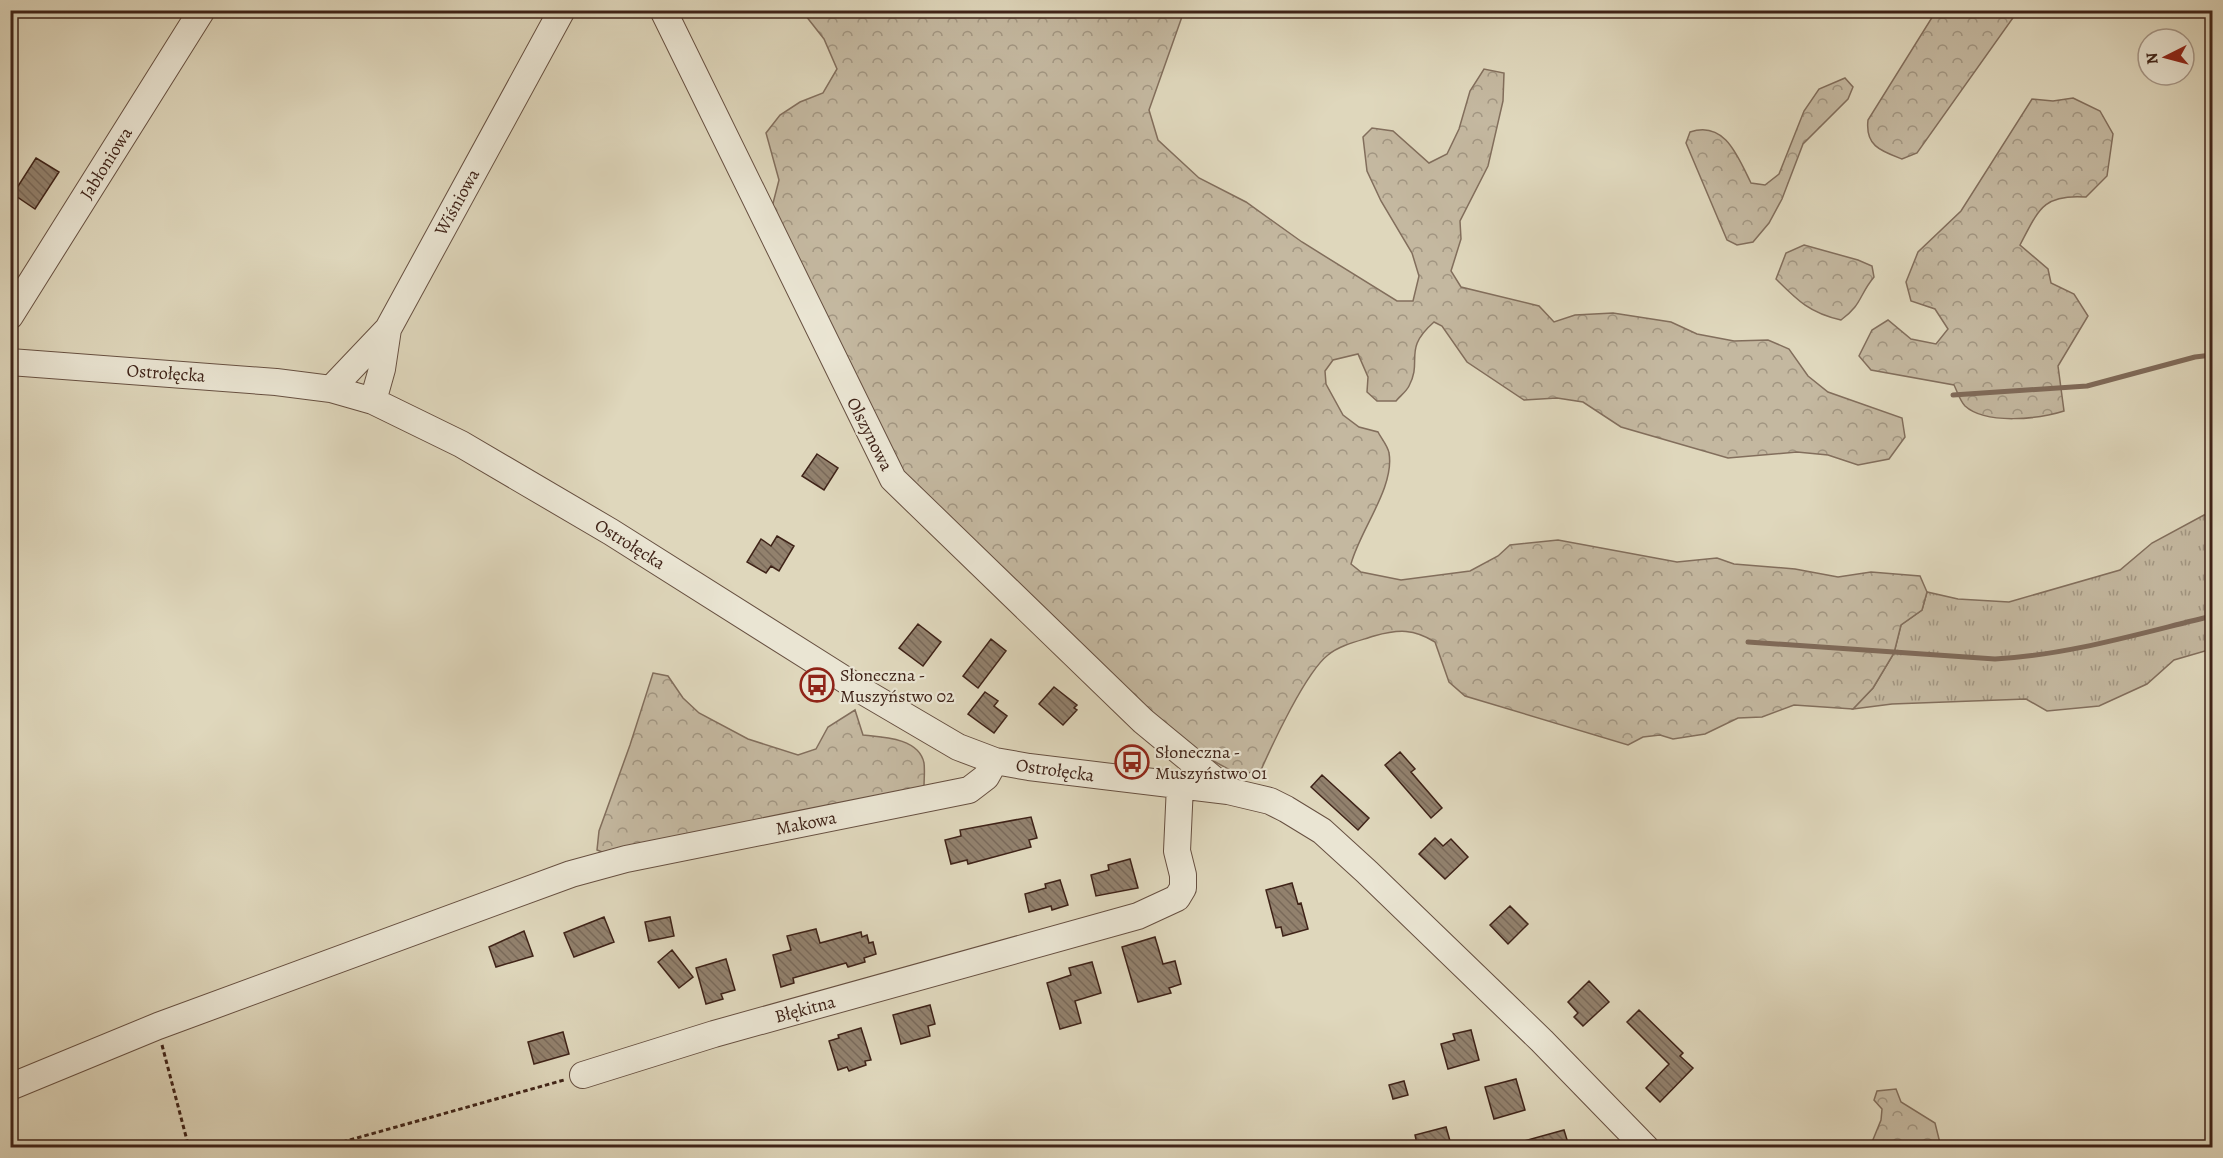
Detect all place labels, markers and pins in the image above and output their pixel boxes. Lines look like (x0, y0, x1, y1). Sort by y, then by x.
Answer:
place label: Słoneczna - Muszyństwo 02 (840, 663, 955, 708)
bus stop icon: Słoneczna - Muszyństwo 02 (799, 667, 835, 703)
place label: Słoneczna - Muszyństwo 01 (1155, 740, 1267, 785)
bus stop icon: Słoneczna - Muszyństwo 01 (1114, 744, 1150, 780)

